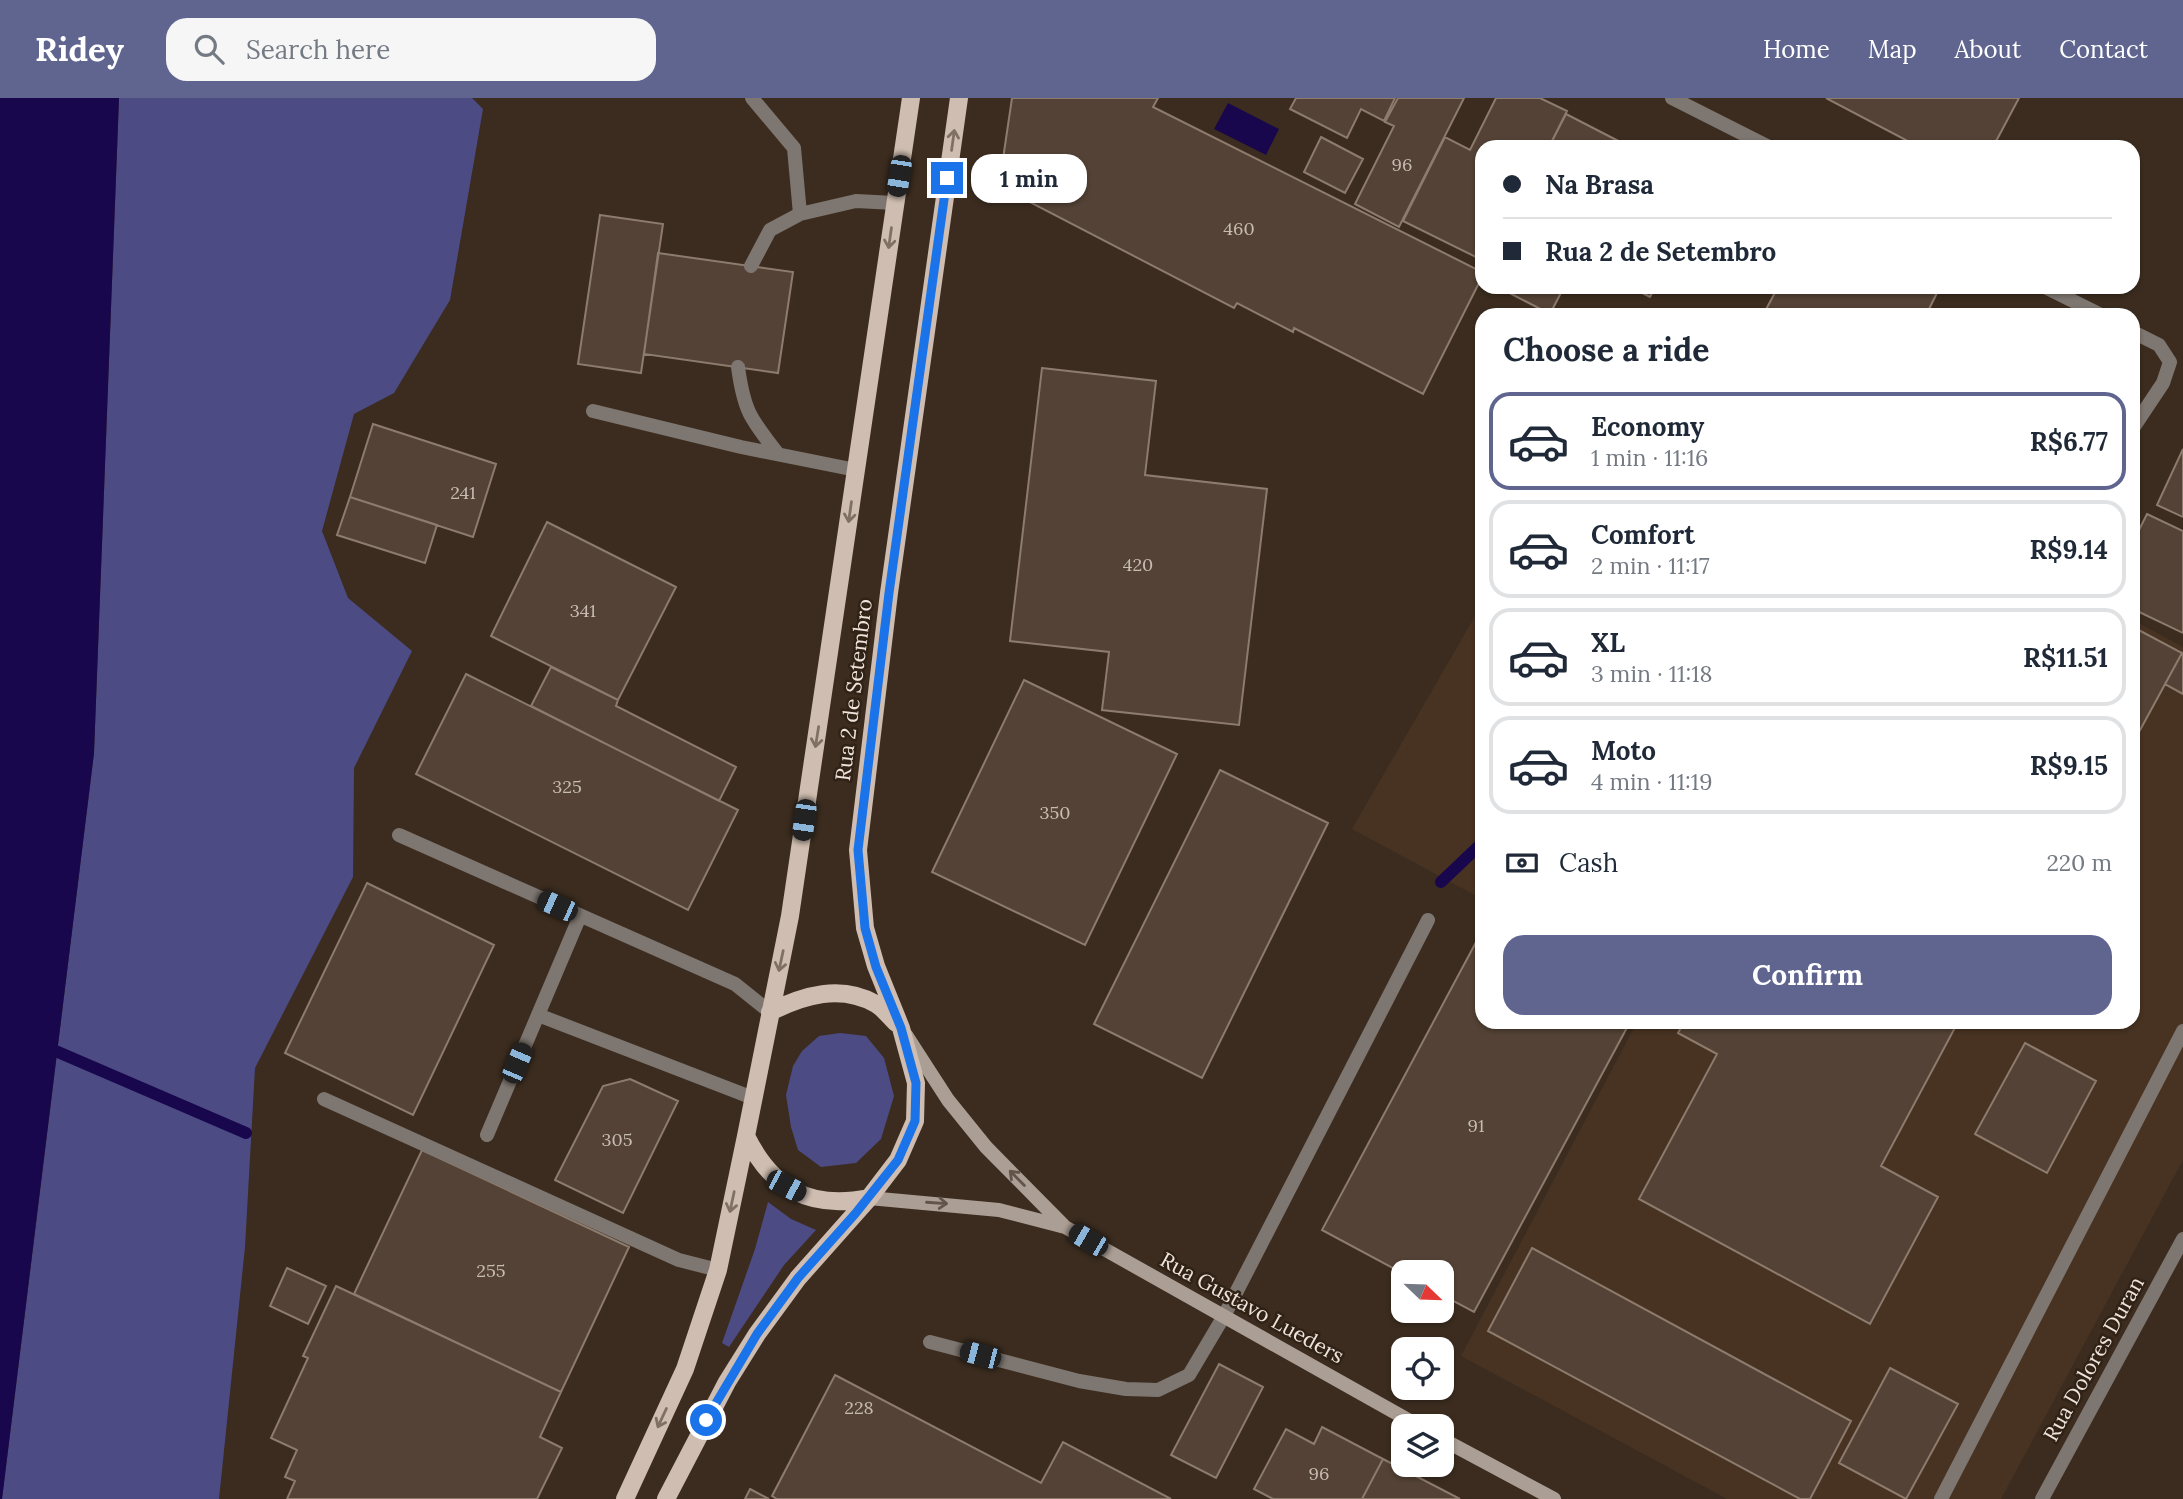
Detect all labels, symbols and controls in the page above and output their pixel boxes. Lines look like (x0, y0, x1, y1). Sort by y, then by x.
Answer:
search box (166, 18, 656, 81)
text: Ridey (35, 28, 124, 70)
icon: search (190, 30, 228, 68)
text: Search here (246, 33, 390, 66)
text: Home (1763, 34, 1830, 65)
text: Map (1868, 34, 1917, 65)
text: About (1955, 34, 2021, 65)
text: Contact (2059, 34, 2148, 65)
one-way arrow (947, 129, 960, 151)
house number: 96 (1392, 153, 1412, 176)
car (886, 154, 913, 198)
callout: 1 min (972, 154, 1087, 202)
route end (931, 162, 963, 194)
text: 1 min (1000, 164, 1058, 193)
text: Na Brasa (1545, 168, 1654, 201)
house number: 460 (1223, 217, 1255, 240)
one-way arrow (883, 226, 896, 249)
text: Rua 2 de Setembro (1545, 235, 1776, 268)
text: Choose a ride (1503, 329, 1710, 370)
icon: car (1507, 410, 1570, 473)
text: Economy (1591, 410, 1704, 443)
text: R$6.77 (2030, 425, 2108, 458)
text: 1 min · 11:16 (1591, 443, 1708, 472)
house number: 241 (450, 481, 476, 504)
one-way arrow (843, 500, 856, 523)
icon: car (1507, 518, 1570, 581)
text: Comfort (1591, 518, 1695, 551)
text: R$9.14 (2029, 533, 2108, 566)
text: 2 min · 11:17 (1591, 551, 1710, 580)
house number: 420 (1123, 553, 1153, 576)
street label: Rua 2 de Setembro (829, 597, 878, 783)
house number: 341 (570, 599, 596, 622)
icon: car (1507, 626, 1570, 689)
text: XL (1591, 626, 1625, 659)
text: R$11.51 (2023, 641, 2108, 674)
text: 3 min · 11:18 (1591, 659, 1713, 688)
one-way arrow (810, 725, 823, 748)
icon: car (1507, 734, 1570, 797)
text: Moto (1591, 734, 1656, 767)
text: R$9.15 (2030, 749, 2108, 782)
text: 4 min · 11:19 (1591, 767, 1713, 796)
house number: 325 (552, 775, 582, 798)
car (791, 798, 818, 842)
house number: 350 (1039, 801, 1071, 824)
icon: cash (1503, 844, 1541, 882)
text: Cash (1559, 846, 1618, 879)
text: 220 m (2046, 848, 2112, 877)
car (534, 888, 581, 924)
button: Confirm (1503, 935, 2112, 1015)
one-way arrow (773, 949, 787, 972)
car (500, 1040, 535, 1086)
house number: 91 (1468, 1114, 1484, 1137)
house number: 305 (601, 1128, 633, 1151)
car (763, 1167, 810, 1205)
one-way arrow (1009, 1170, 1026, 1187)
one-way arrow (725, 1190, 739, 1213)
one-way arrow (925, 1197, 948, 1210)
car (1065, 1220, 1112, 1260)
street label: Rua Gustavo Lueders (1156, 1246, 1349, 1369)
house number: 255 (476, 1259, 506, 1282)
north arrow (1391, 1260, 1454, 1323)
map controls (1391, 1260, 1454, 1477)
street label: Rua Dolores Duran (2037, 1271, 2150, 1446)
button: locate (1391, 1337, 1454, 1400)
car (957, 1339, 1004, 1371)
house number: 228 (844, 1396, 874, 1419)
route start (690, 1404, 722, 1436)
one-way arrow (655, 1407, 669, 1428)
button: layers (1391, 1414, 1454, 1477)
house number: 96 (1309, 1462, 1329, 1485)

